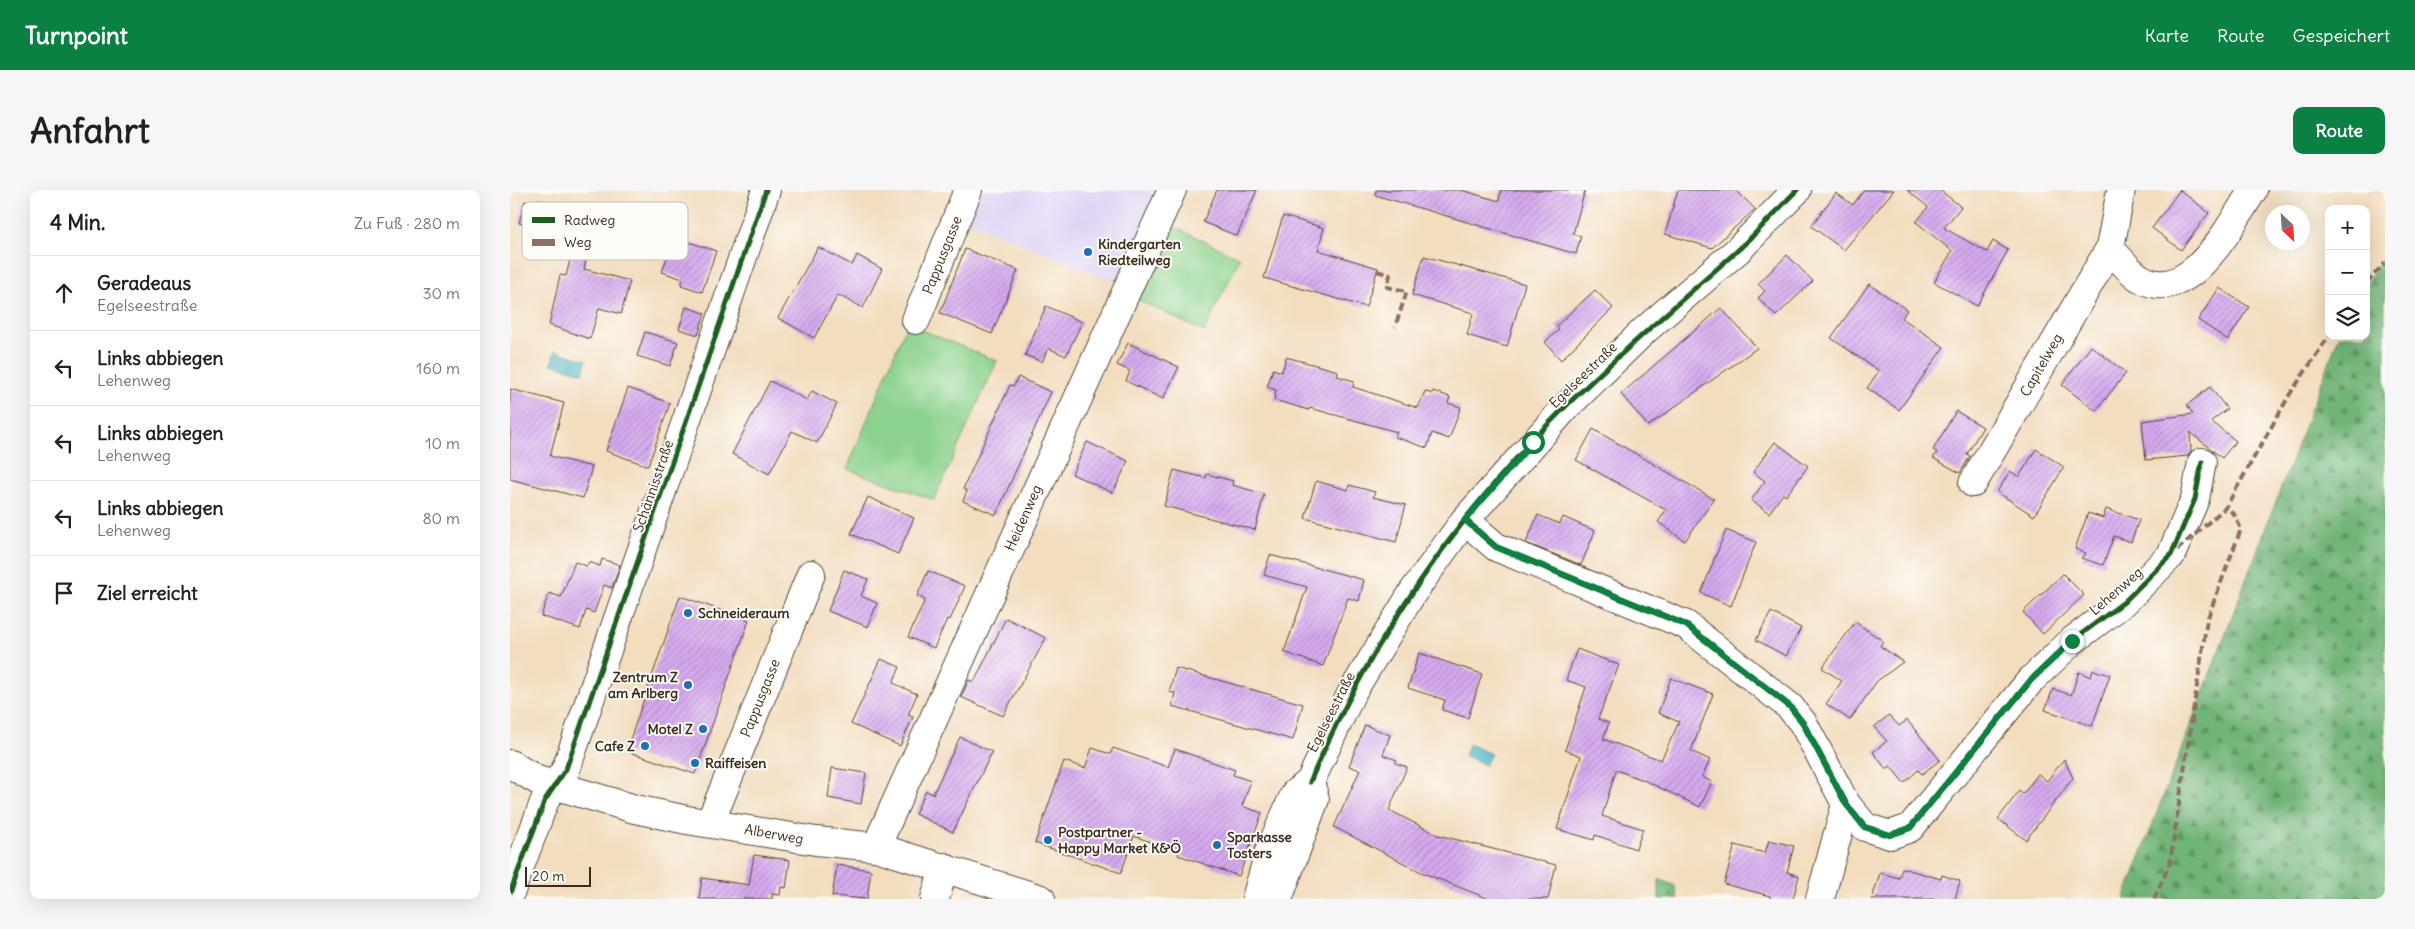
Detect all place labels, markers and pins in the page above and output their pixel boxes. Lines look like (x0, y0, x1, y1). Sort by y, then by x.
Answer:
place label: Kindergarten Riedteilweg (1098, 235, 1181, 269)
marker: Kindergarten Riedteilweg (1082, 246, 1094, 258)
place label: Schneideraum (698, 604, 790, 622)
marker: Schneideraum (682, 607, 694, 619)
place label: Zentrum Z am Arlberg (608, 668, 678, 702)
marker: Zentrum Z am Arlberg (682, 679, 694, 691)
place label: Motel Z (647, 720, 693, 738)
marker: Motel Z (697, 723, 709, 735)
place label: Cafe Z (595, 737, 635, 755)
marker: Cafe Z (639, 740, 651, 752)
place label: Raiffeisen (705, 754, 766, 772)
marker: Raiffeisen (689, 757, 701, 769)
place label: Postpartner - Happy Market K&Ö (1058, 823, 1181, 857)
place label: Sparkasse Tosters (1227, 828, 1292, 862)
marker: Postpartner - Happy Market K&Ö (1042, 834, 1054, 846)
marker: Sparkasse Tosters (1211, 839, 1223, 851)

